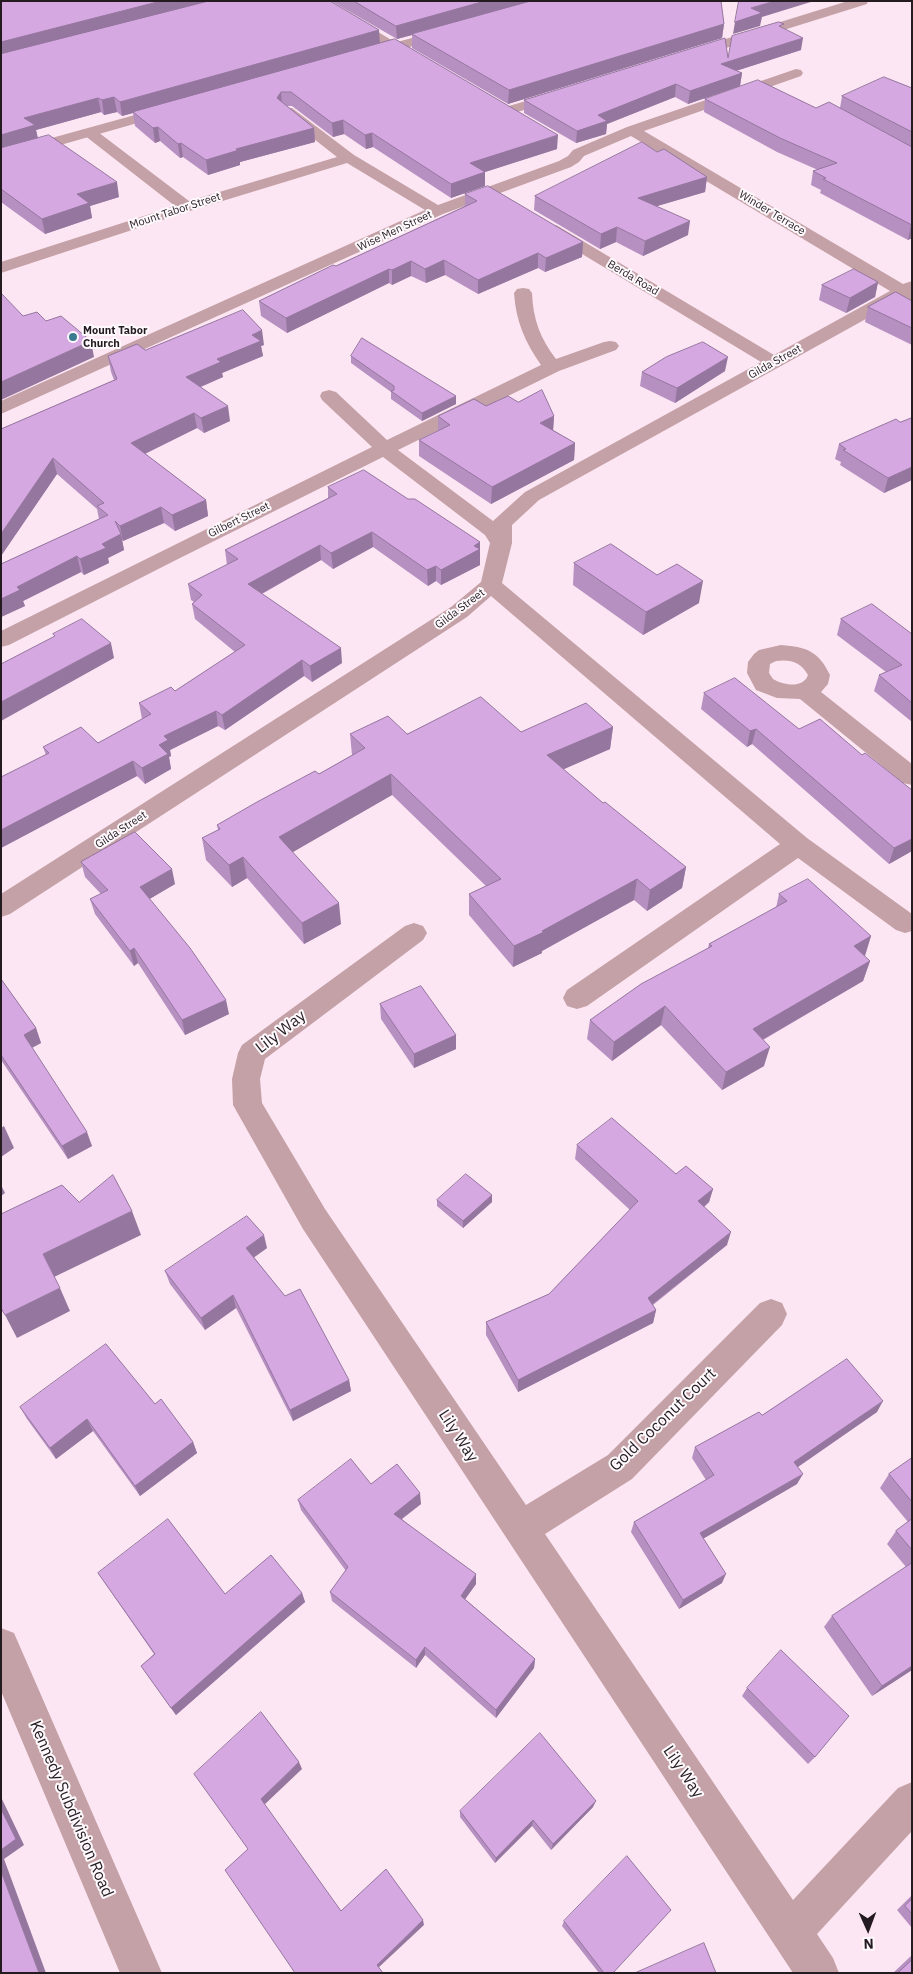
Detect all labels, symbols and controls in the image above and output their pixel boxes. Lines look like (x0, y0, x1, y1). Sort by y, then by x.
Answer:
street label: Winder Terrace (737, 188, 807, 238)
street label: Mount Tabor Street (128, 190, 222, 232)
street label: Wise Men Street (356, 208, 434, 254)
street label: Berda Road (605, 258, 661, 298)
place label: Mount Tabor Church (83, 324, 147, 350)
marker: Mount Tabor Church (67, 331, 79, 343)
street label: Gilda Street (746, 342, 804, 382)
street label: Gilbert Street (206, 499, 272, 541)
street label: Gilda Street (433, 586, 487, 632)
street label: Gilda Street (93, 809, 149, 851)
street label: Lily Way (252, 1006, 310, 1058)
street label: Gold Coconut Court (606, 1364, 720, 1476)
street label: Lily Way (434, 1406, 482, 1466)
street label: Kennedy Subdivision Road (25, 1718, 117, 1900)
street label: Lily Way (659, 1742, 707, 1802)
north arrow (843, 1904, 893, 1954)
text: N (863, 1935, 874, 1953)

